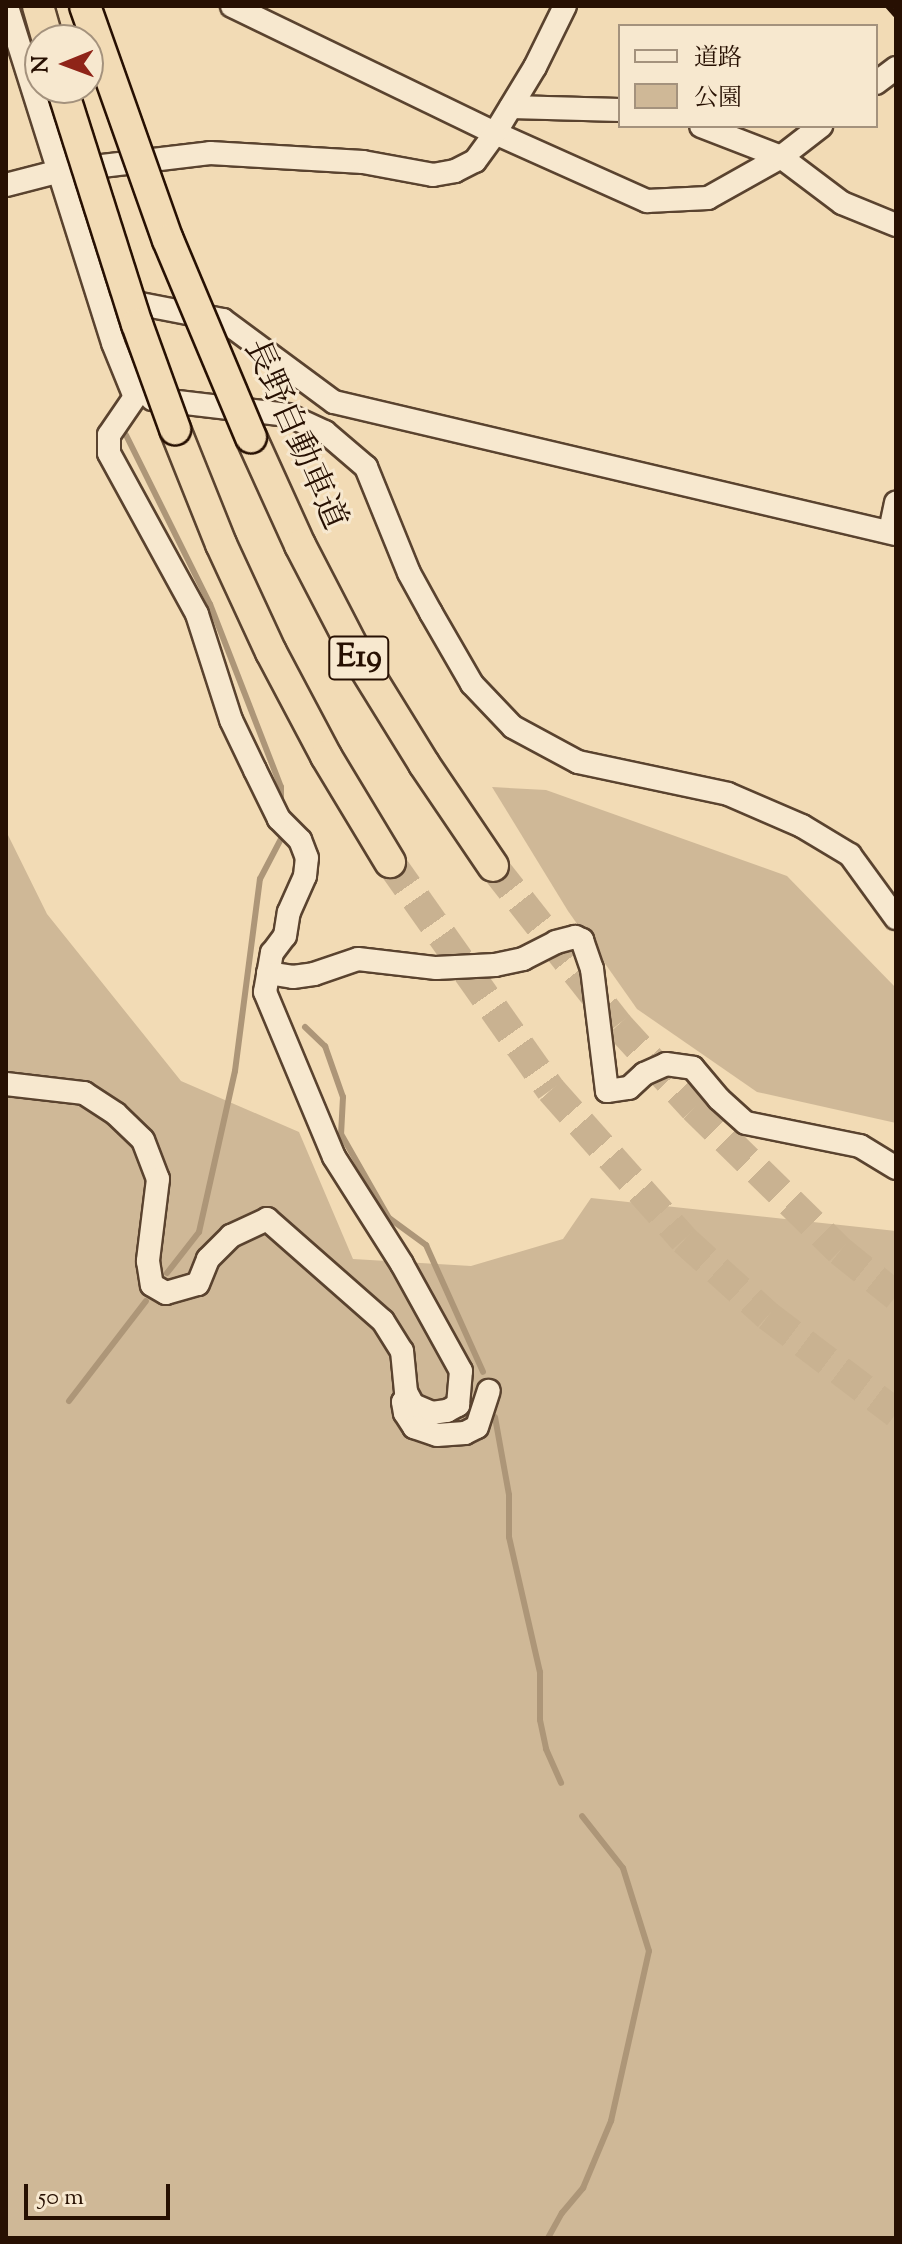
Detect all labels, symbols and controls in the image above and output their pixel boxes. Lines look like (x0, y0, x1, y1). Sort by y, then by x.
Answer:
north arrow (24, 24, 104, 104)
legend (618, 24, 878, 128)
text: 道路 (694, 42, 742, 76)
text: N (26, 55, 58, 73)
text: 公園 (694, 82, 742, 116)
street label: 長野自動車道 (234, 334, 354, 536)
road number: E19 (327, 630, 391, 686)
scale bar (28, 2168, 174, 2218)
text: 50 m (38, 2181, 84, 2215)

